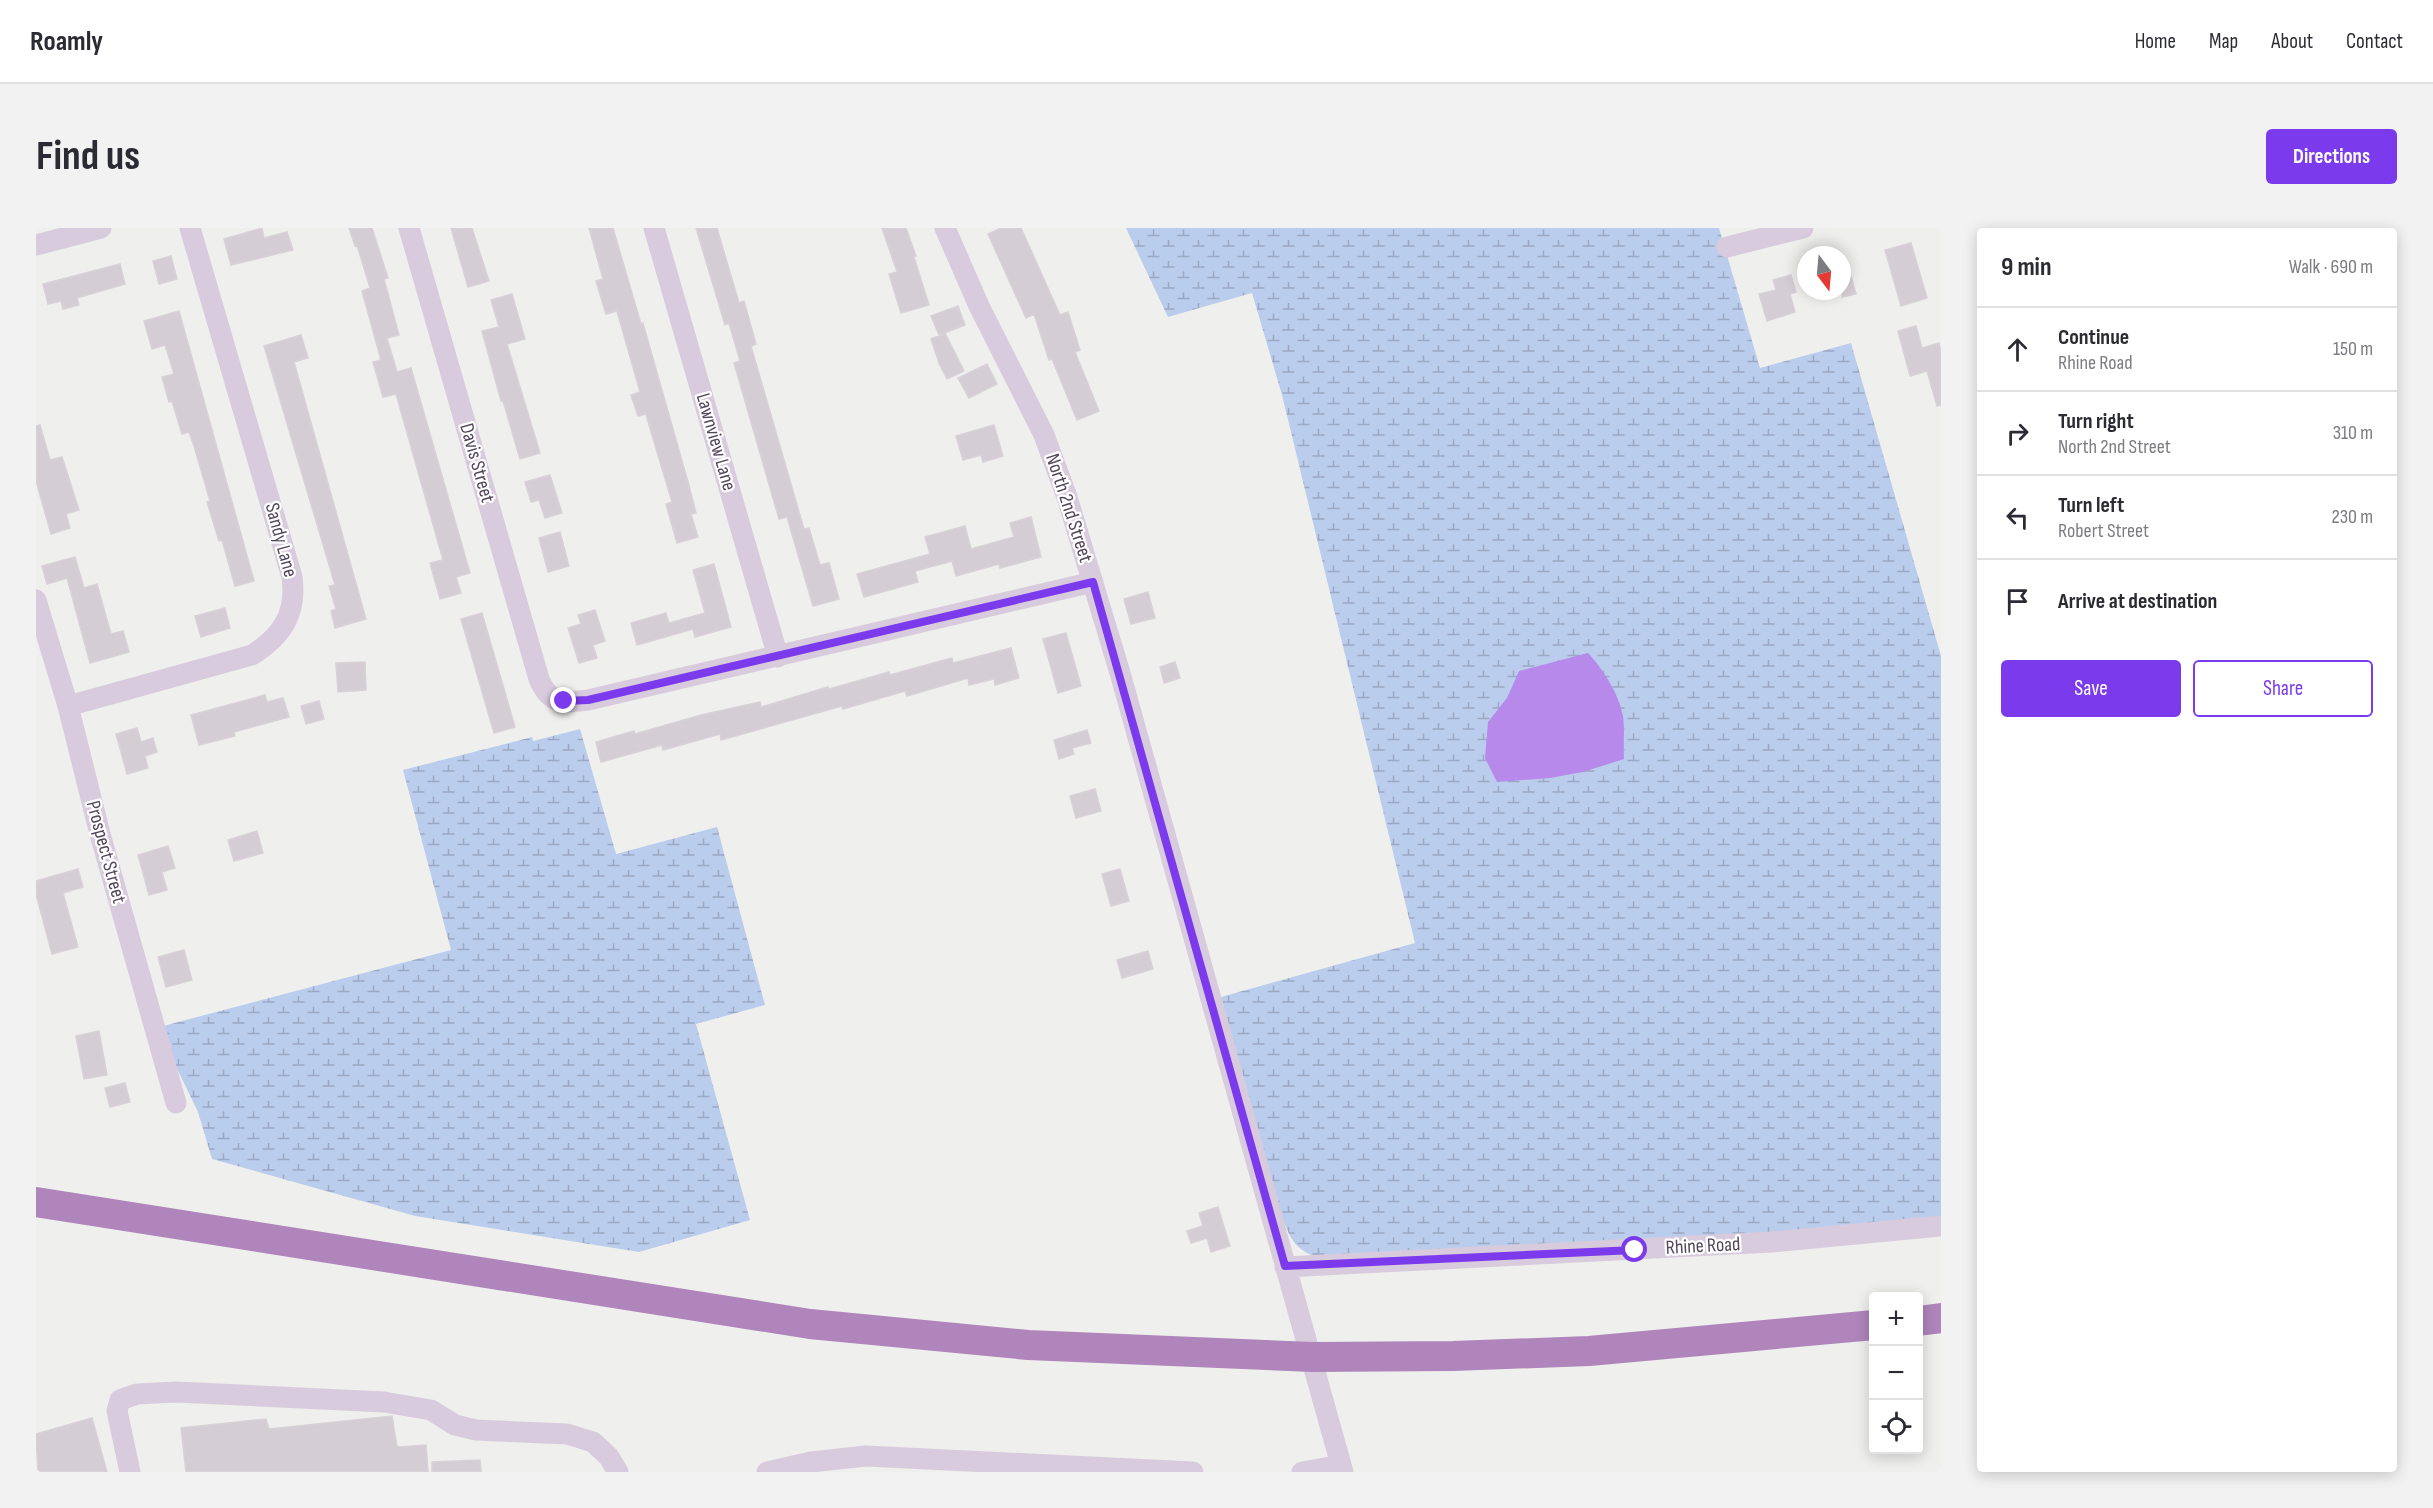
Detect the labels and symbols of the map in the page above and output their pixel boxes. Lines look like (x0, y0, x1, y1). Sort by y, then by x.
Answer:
north arrow (1797, 246, 1851, 300)
street label: Lawnview Lane (691, 391, 741, 493)
street label: Davis Street (454, 421, 500, 505)
street label: North 2nd Street (1040, 451, 1098, 565)
street label: Sandy Lane (260, 500, 302, 580)
route end (550, 687, 576, 713)
street label: Prospect Street (81, 798, 131, 906)
street label: Rhine Road (1665, 1232, 1741, 1260)
route start (1621, 1236, 1647, 1262)

